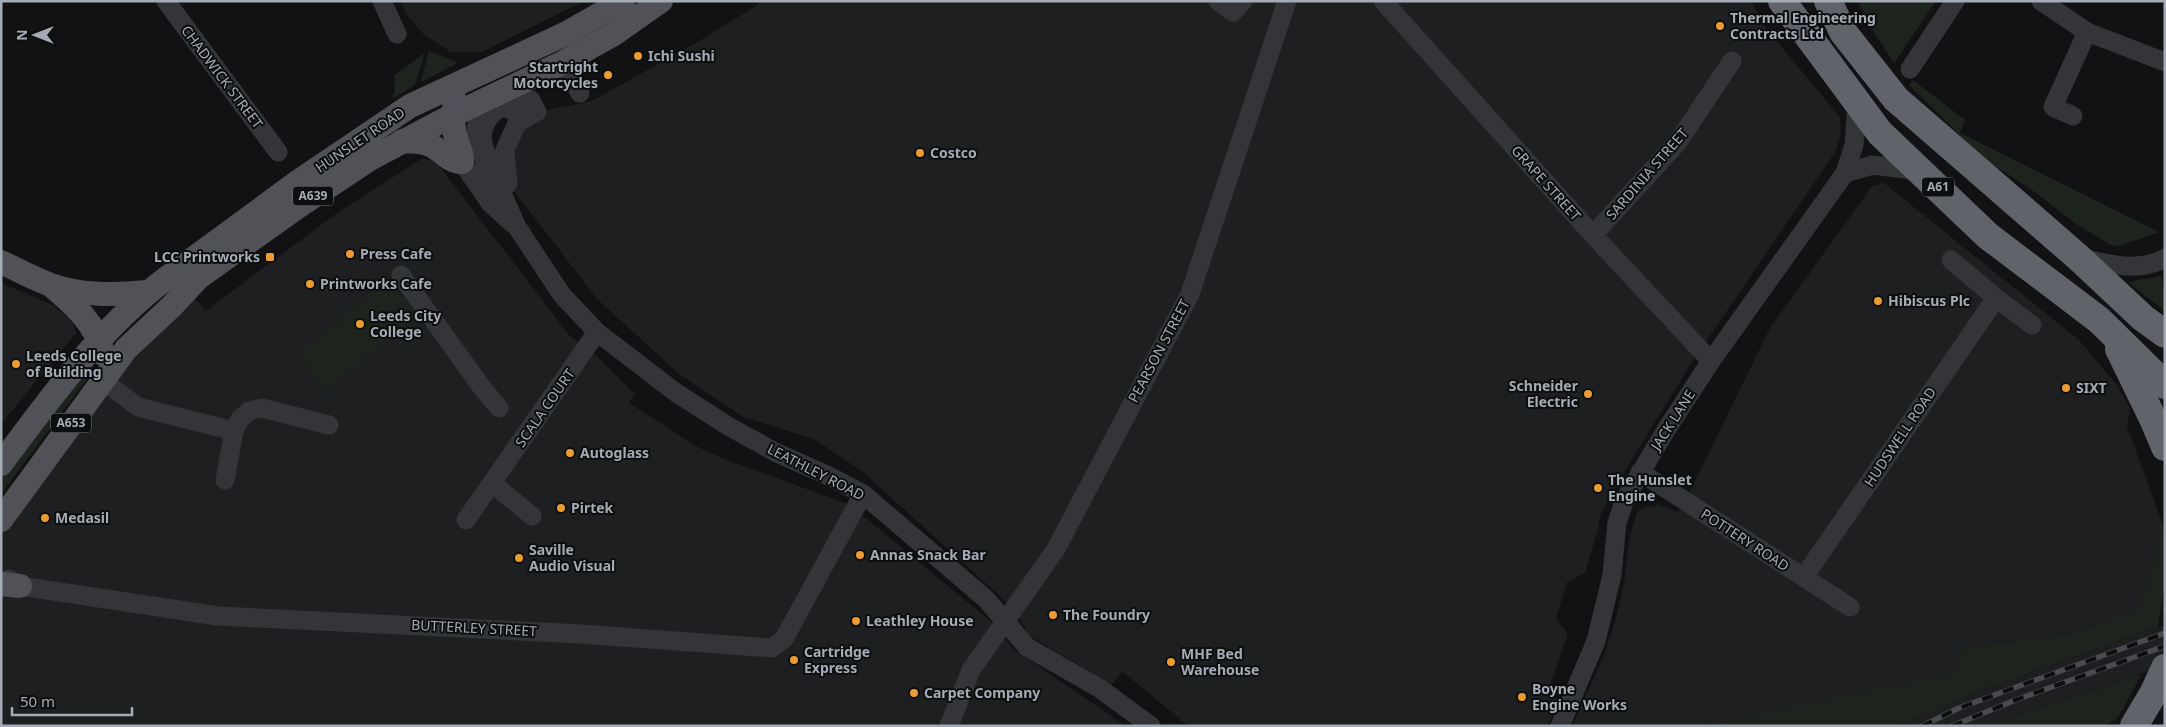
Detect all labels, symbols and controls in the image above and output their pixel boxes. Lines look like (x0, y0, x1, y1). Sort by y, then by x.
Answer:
place label: Thermal Engineering Contracts Ltd (1730, 8, 1876, 43)
north arrow (10, 10, 60, 60)
marker: Thermal Engineering Contracts Ltd (1714, 20, 1726, 32)
street label: CHADWICK STREET (177, 21, 268, 132)
text: N (12, 29, 31, 41)
place label: Ichi Sushi (648, 46, 715, 65)
marker: Ichi Sushi (632, 50, 644, 62)
place label: Startright Motorcycles (513, 57, 598, 92)
marker: Startright Motorcycles (602, 69, 614, 81)
street label: HUNSLET ROAD (311, 103, 408, 177)
street label: SARDINIA STREET (1601, 124, 1692, 224)
street label: GRAPE STREET (1507, 141, 1585, 225)
place label: Costco (930, 143, 977, 162)
marker: Costco (914, 147, 926, 159)
road number: A61 (1922, 178, 1954, 196)
road number: A639 (293, 187, 333, 206)
place label: Press Cafe (360, 244, 432, 263)
place label: LCC Printworks (154, 247, 260, 266)
marker: Press Cafe (344, 248, 356, 260)
marker: LCC Printworks (264, 251, 276, 263)
place label: Printworks Cafe (320, 274, 432, 293)
marker: Printworks Cafe (304, 278, 316, 290)
place label: Hibiscus Plc (1888, 291, 1970, 310)
marker: Hibiscus Plc (1872, 295, 1884, 307)
street label: PEARSON STREET (1123, 296, 1194, 406)
place label: Leeds City College (370, 306, 441, 341)
marker: Leeds City College (354, 318, 366, 330)
place label: Leeds College of Building (26, 346, 122, 381)
marker: Leeds College of Building (10, 358, 22, 370)
street label: SCALA COURT (511, 365, 579, 451)
place label: Schneider Electric (1509, 376, 1579, 411)
place label: SIXT (2076, 378, 2107, 397)
marker: SIXT (2060, 382, 2072, 394)
street label: HUDSWELL ROAD (1859, 383, 1940, 490)
street label: JACK LANE (1645, 386, 1699, 455)
marker: Schneider Electric (1582, 388, 1594, 400)
road number: A653 (51, 413, 91, 432)
street label: LEATHLEY ROAD (764, 439, 868, 504)
place label: Autoglass (580, 443, 649, 462)
marker: Autoglass (564, 447, 576, 459)
place label: The Hunslet Engine (1608, 470, 1692, 505)
marker: The Hunslet Engine (1592, 482, 1604, 494)
place label: Pirtek (571, 498, 614, 517)
marker: Pirtek (555, 502, 567, 514)
street label: POTTERY ROAD (1698, 504, 1793, 575)
place label: Medasil (55, 508, 109, 527)
marker: Medasil (39, 512, 51, 524)
place label: Saville Audio Visual (529, 540, 615, 575)
place label: Annas Snack Bar (870, 545, 986, 564)
marker: Annas Snack Bar (854, 549, 866, 561)
marker: Saville Audio Visual (513, 552, 525, 564)
place label: The Foundry (1063, 605, 1150, 624)
marker: The Foundry (1047, 609, 1059, 621)
place label: Leathley House (866, 611, 974, 630)
street label: BUTTERLEY STREET (411, 615, 538, 640)
marker: Leathley House (850, 615, 862, 627)
place label: Cartridge Express (804, 642, 870, 677)
place label: MHF Bed Warehouse (1181, 644, 1259, 679)
marker: Cartridge Express (788, 654, 800, 666)
marker: MHF Bed Warehouse (1165, 656, 1177, 668)
place label: Boyne Engine Works (1532, 679, 1627, 714)
place label: Carpet Company (924, 683, 1040, 702)
scale bar (12, 684, 132, 716)
marker: Carpet Company (908, 687, 920, 699)
text: 50 m (20, 691, 55, 711)
marker: Boyne Engine Works (1516, 691, 1528, 703)

